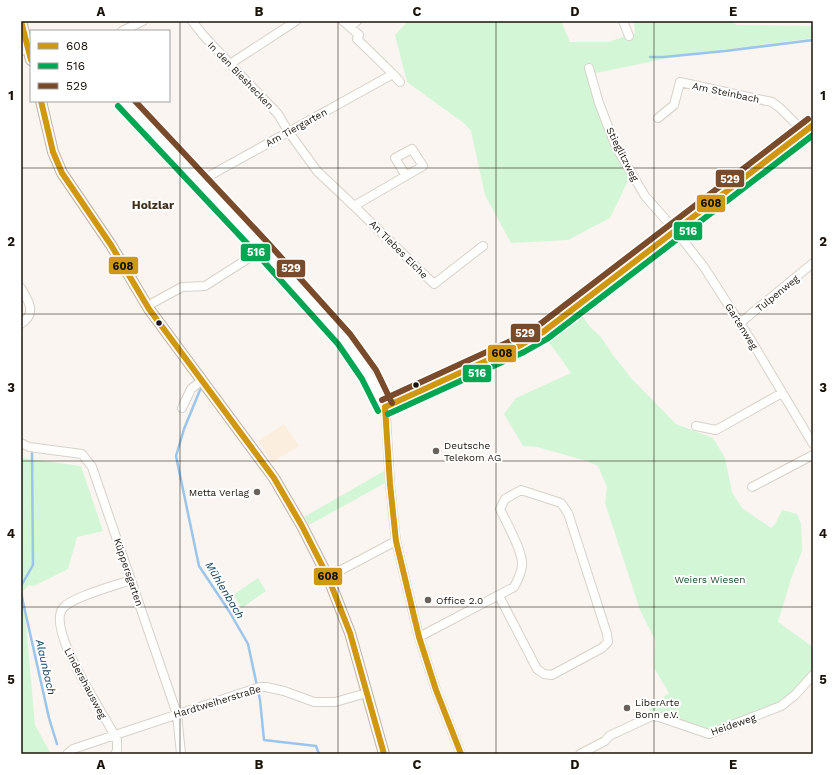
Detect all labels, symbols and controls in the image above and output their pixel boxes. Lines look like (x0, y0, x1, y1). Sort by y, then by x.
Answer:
text: A (97, 4, 106, 19)
text: B (255, 4, 264, 19)
text: C (413, 4, 422, 19)
text: D (570, 4, 580, 19)
text: E (729, 4, 737, 19)
legend (30, 30, 170, 102)
text: 608 (66, 39, 88, 53)
street label: In den Bieshecken (206, 39, 276, 111)
text: 516 (66, 59, 85, 73)
text: 529 (66, 79, 87, 93)
street label: Am Steinbach (691, 80, 761, 105)
text: 1 (8, 88, 14, 103)
text: 1 (820, 88, 826, 103)
street label: Am Tiergarten (264, 106, 329, 149)
street label: Stieglitzweg (604, 125, 641, 184)
line badge: 529 (715, 169, 745, 188)
text: 529 (720, 173, 740, 186)
line badge: 608 (696, 194, 726, 213)
text: 608 (701, 197, 721, 210)
district label: Holzlar (132, 198, 175, 212)
street label: An Tiebes Eiche (367, 218, 430, 281)
line badge: 516 (673, 221, 703, 241)
text: 516 (679, 225, 697, 238)
text: 2 (7, 234, 15, 249)
text: 2 (819, 234, 827, 249)
line badge: 516 (240, 243, 271, 262)
text: 516 (247, 246, 265, 259)
line badge: 608 (108, 256, 139, 275)
line badge: 529 (276, 259, 306, 278)
text: 608 (113, 260, 133, 273)
text: 529 (281, 262, 301, 275)
street label: Tulpenweg (754, 272, 802, 314)
street label: Gartenweg (723, 301, 760, 352)
unlabelled marker (154, 318, 164, 328)
line badge: 529 (510, 323, 541, 343)
text: 529 (515, 327, 535, 340)
line badge: 608 (487, 344, 517, 363)
text: 608 (492, 347, 512, 360)
line badge: 516 (462, 364, 492, 383)
text: 516 (468, 367, 486, 380)
text: 3 (7, 380, 15, 395)
unlabelled marker (411, 380, 421, 390)
text: 3 (819, 380, 827, 395)
place label: Deutsche Telekom AG (444, 440, 501, 463)
marker: Deutsche Telekom AG (431, 446, 441, 456)
place label: Metta Verlag (189, 487, 250, 498)
marker: Metta Verlag (252, 487, 262, 497)
text: 4 (7, 526, 16, 541)
text: 4 (819, 526, 828, 541)
street label: Küppersgarten (112, 537, 145, 607)
water label: Mühlenbach (202, 559, 247, 621)
line badge: 608 (313, 567, 343, 586)
text: 608 (318, 570, 338, 583)
park label: Weiers Wiesen (674, 574, 746, 585)
marker: Office 2.0 (423, 595, 433, 605)
place label: Office 2.0 (436, 595, 483, 606)
water label: Alaunbach (33, 637, 58, 696)
street label: Lindershausweg (62, 646, 109, 721)
text: 5 (7, 672, 15, 687)
text: 5 (819, 672, 827, 687)
street label: Hardtweiherstraße (172, 683, 262, 720)
place label: LiberArte Bonn e.V. (635, 697, 680, 720)
marker: LiberArte Bonn e.V. (622, 703, 632, 713)
street label: Heideweg (709, 711, 758, 737)
text: A (97, 757, 106, 772)
text: B (255, 757, 264, 772)
text: C (413, 757, 422, 772)
text: D (570, 757, 580, 772)
text: E (729, 757, 737, 772)

